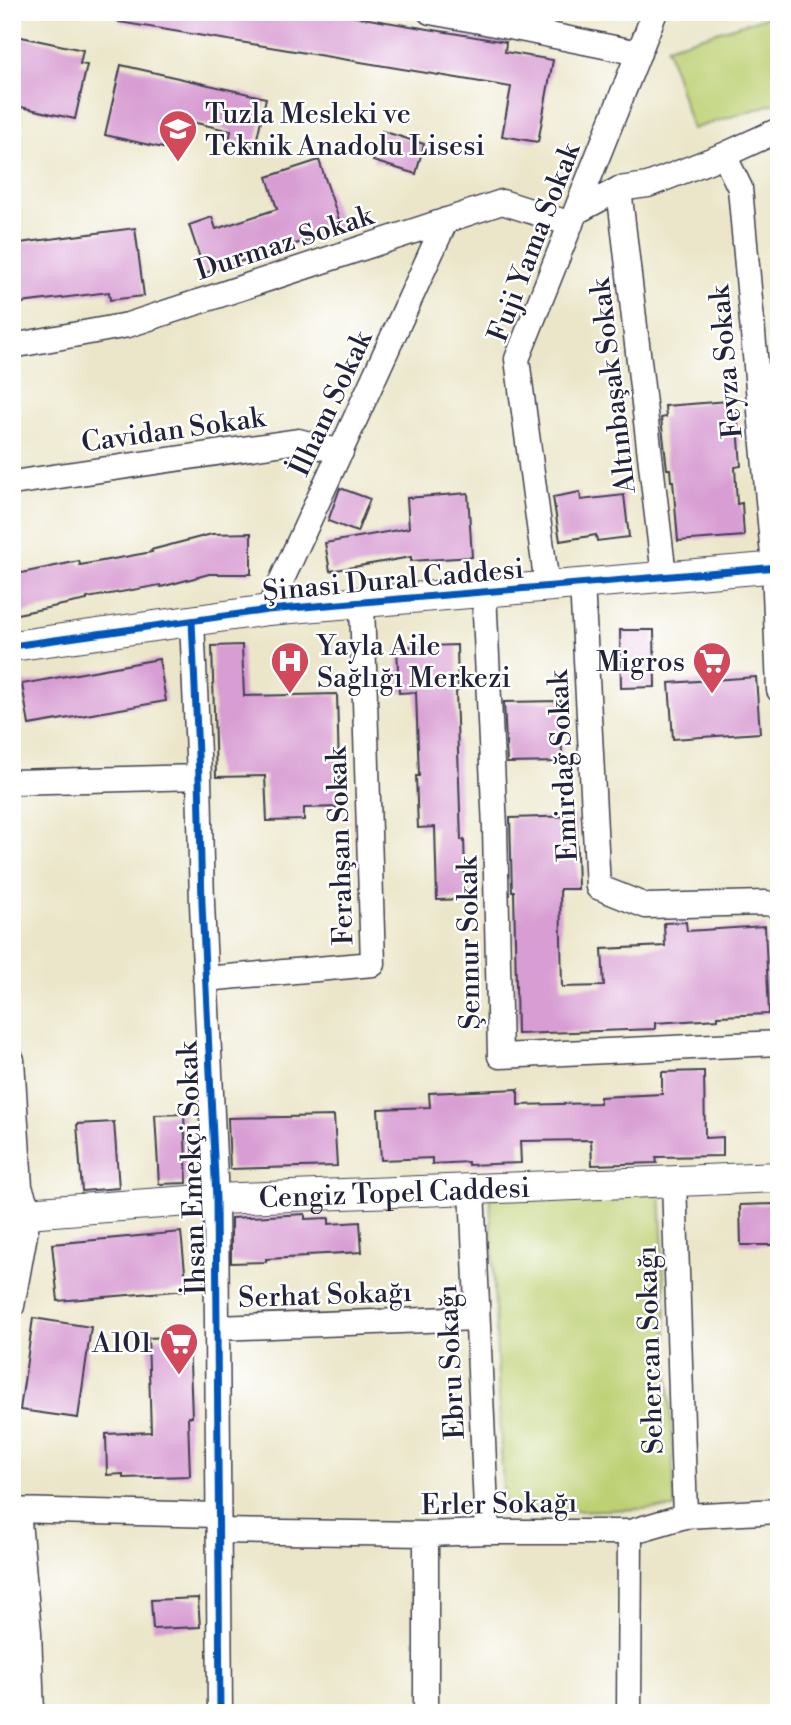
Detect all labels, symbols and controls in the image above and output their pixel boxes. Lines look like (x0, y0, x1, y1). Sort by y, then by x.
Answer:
place label: Tuzla Mesleki ve Teknik Anadolu Lisesi (205, 97, 485, 164)
school or university icon: Tuzla Mesleki ve Teknik Anadolu Lisesi (157, 108, 199, 163)
street label: Fuji Yama Sokak (480, 137, 589, 347)
street label: Durmaz Sokak (191, 198, 379, 289)
street label: Altınbaşak Sokak (583, 275, 644, 496)
street label: Feyza Sokak (702, 282, 751, 440)
street label: İlham Sokak (282, 324, 381, 482)
street label: Cavidan Sokak (79, 400, 269, 461)
street label: Şinasi Dural Caddesi (261, 552, 525, 609)
place label: Yayla Aile Sağlığı Merkezi (315, 629, 511, 696)
hospital icon: Yayla Aile Sağlığı Merkezi (269, 640, 311, 695)
supermarket icon: Migros (691, 640, 733, 695)
place label: Migros (596, 645, 685, 680)
street label: Emirdağ Sokak (541, 668, 586, 862)
street label: Ferahşan Sokak (319, 745, 361, 946)
street label: Şennur Sokak (450, 855, 489, 1030)
street label: İhsan Emekçi Sokak (170, 1039, 214, 1295)
street label: Cengiz Topel Caddesi (258, 1171, 531, 1216)
street label: Sehercan Sokağı (629, 1245, 672, 1455)
street label: Serhat Sokağı (238, 1275, 412, 1316)
street label: Ebru Sokağı (430, 1284, 473, 1440)
supermarket icon: A101 (158, 1321, 200, 1376)
place label: A101 (91, 1326, 152, 1361)
street label: Erler Sokağı (420, 1486, 578, 1523)

